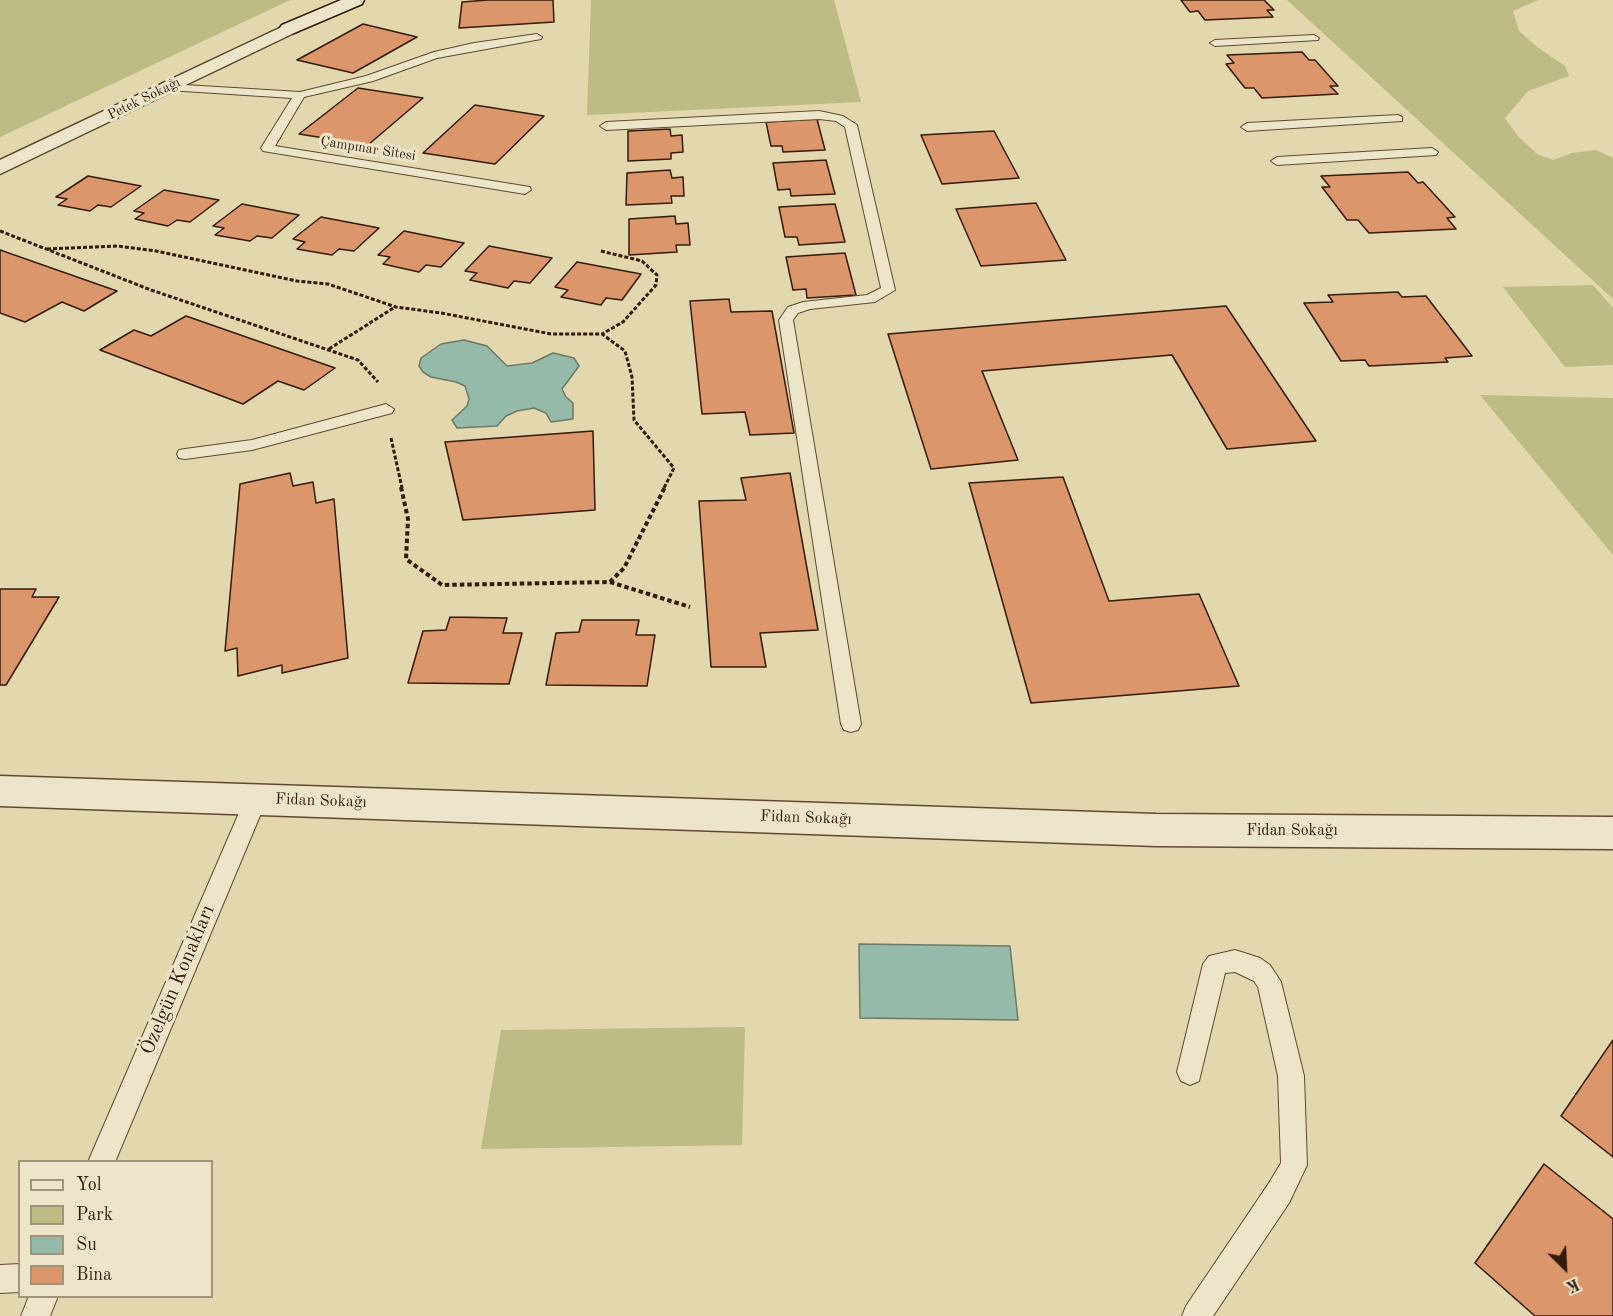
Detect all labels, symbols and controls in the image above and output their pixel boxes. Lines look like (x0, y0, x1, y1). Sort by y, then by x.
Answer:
street label: Petek Sokağı (105, 74, 183, 124)
street label: Çampınar Sitesi (319, 133, 417, 165)
street label: Fidan Sokağı (275, 790, 367, 812)
street label: Fidan Sokağı (760, 807, 852, 829)
street label: Fidan Sokağı (1246, 821, 1338, 841)
street label: Özelgün Konakları (136, 902, 220, 1058)
legend (18, 1160, 213, 1298)
text: Yol (76, 1176, 102, 1194)
text: Park (76, 1206, 113, 1224)
text: Su (76, 1236, 97, 1254)
north arrow (1535, 1238, 1595, 1298)
text: Bina (76, 1266, 112, 1284)
text: K (1563, 1275, 1581, 1294)

